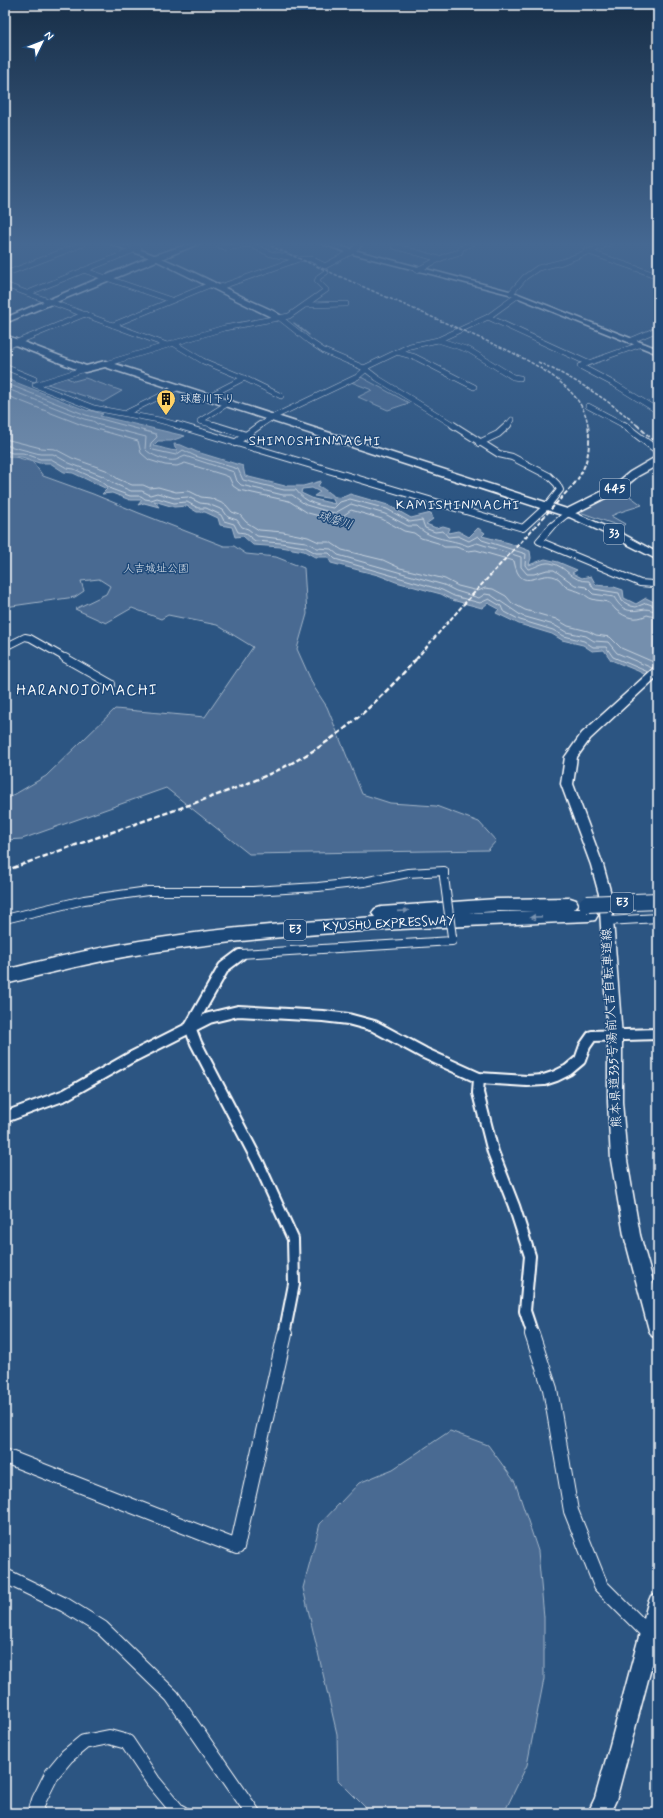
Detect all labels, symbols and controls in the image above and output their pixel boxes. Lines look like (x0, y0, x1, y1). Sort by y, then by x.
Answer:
north arrow (22, 22, 62, 62)
text: N (41, 28, 56, 43)
building icon: 球磨川下り (155, 388, 177, 416)
place label: 球磨川下り (180, 392, 235, 406)
district label: SHIMOSHINMACHI (249, 433, 381, 450)
road number: 445 (600, 479, 630, 499)
district label: KAMISHINMACHI (396, 497, 520, 514)
water label: 球磨川 (315, 508, 355, 534)
road number: 33 (604, 524, 624, 544)
park label: 人吉城址公園 (123, 562, 189, 576)
district label: HARANOJOMACHI (16, 681, 158, 701)
road number: E3 (611, 893, 633, 913)
one-way arrow (397, 908, 410, 915)
street label: KYUSHU EXPRESSWAY (322, 912, 456, 936)
one-way arrow (529, 914, 542, 920)
road number: E3 (284, 920, 306, 940)
street label: 熊本県道335号湯前人吉自転車道線 (598, 926, 626, 1129)

